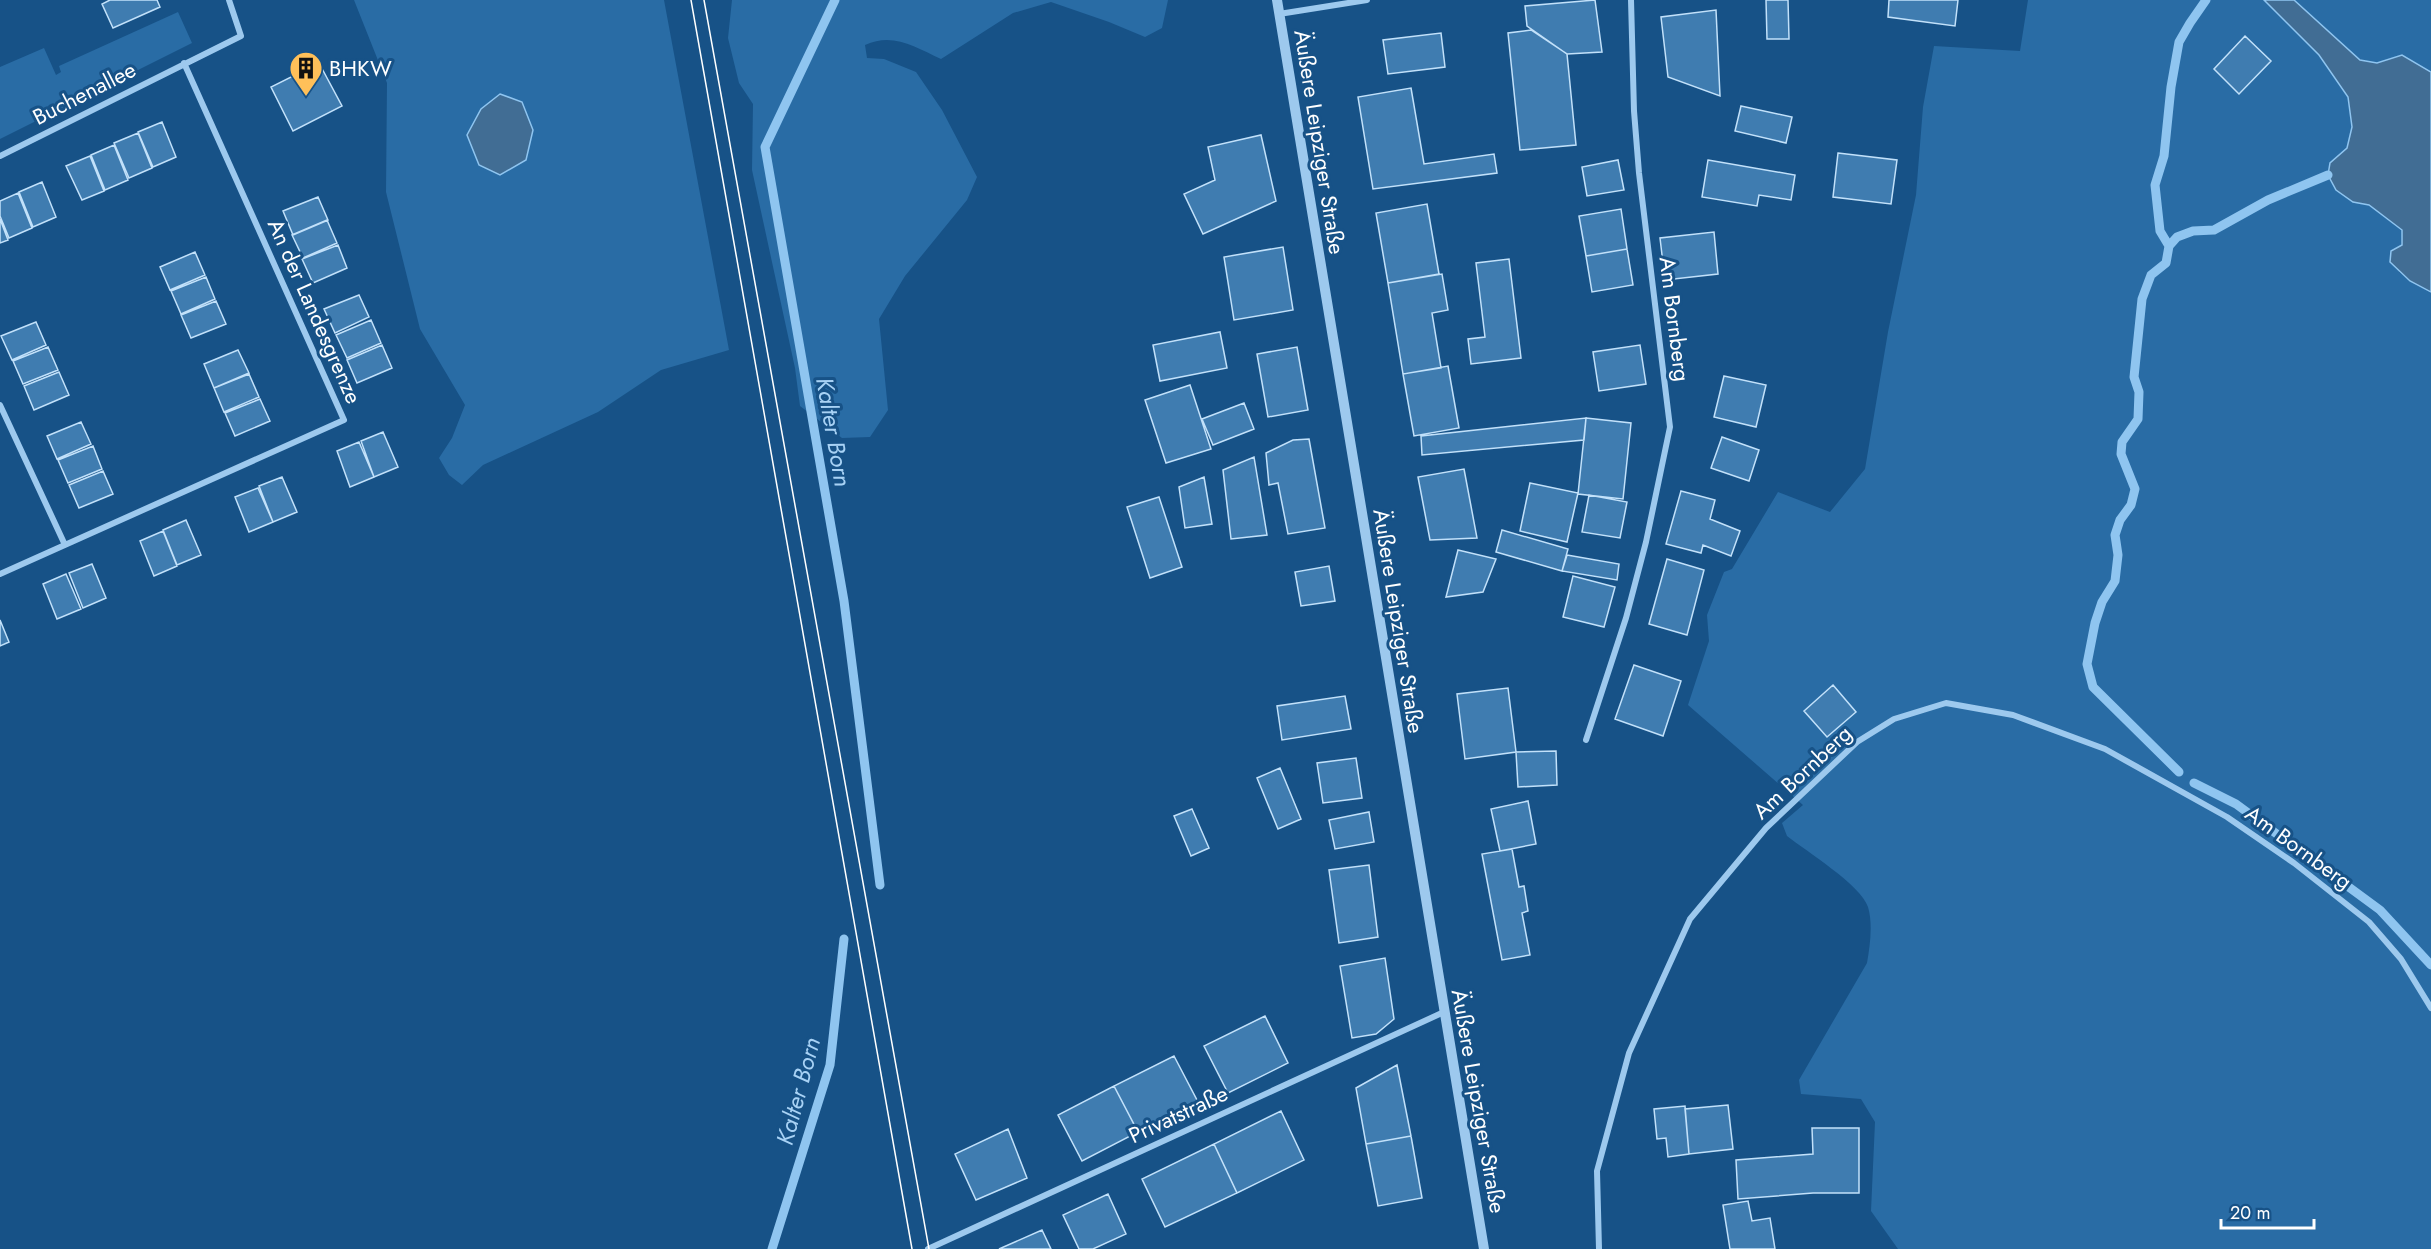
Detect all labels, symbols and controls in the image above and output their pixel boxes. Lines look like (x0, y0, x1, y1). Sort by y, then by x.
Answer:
street label: Äußere Leipziger Straße (1286, 28, 1354, 256)
building icon: BHKW (288, 50, 324, 97)
place label: BHKW (329, 52, 392, 84)
street label: Buchenallee (27, 53, 141, 133)
street label: An der Landesgrenze (260, 213, 370, 409)
street label: Am Bornberg (1651, 255, 1699, 383)
water label: Kalter Born (807, 375, 861, 489)
street label: Äußere Leipziger Straße (1365, 507, 1433, 735)
street label: Am Bornberg (1745, 718, 1859, 826)
street label: Am Bornberg (2239, 797, 2359, 897)
street label: Äußere Leipziger Straße (1444, 987, 1514, 1215)
water label: Kalter Born (767, 1033, 829, 1149)
street label: Privatstraße (1123, 1077, 1233, 1151)
scale bar (2221, 1192, 2314, 1230)
text: 20 m (2230, 1200, 2270, 1226)

